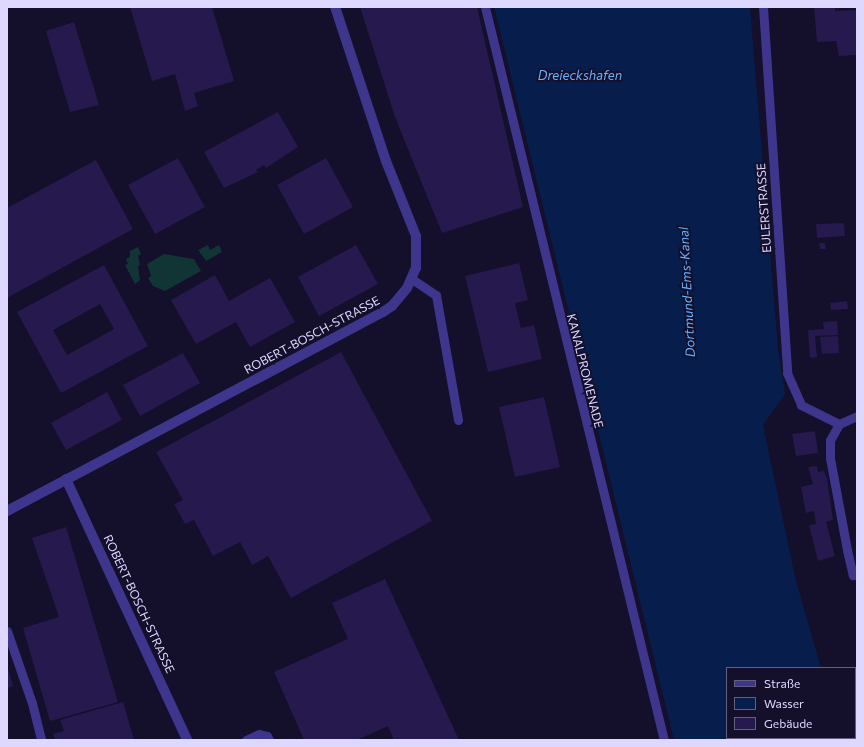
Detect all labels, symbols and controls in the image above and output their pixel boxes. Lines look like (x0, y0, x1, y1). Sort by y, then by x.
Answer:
water label: Dreieckshafen (538, 67, 622, 83)
street label: EULERSTRASSE (754, 163, 774, 253)
water label: Dortmund-Ems-Kanal (676, 226, 698, 358)
street label: ROBERT-BOSCH-STRASSE (242, 293, 382, 377)
street label: KANALPROMENADE (564, 312, 606, 430)
street label: ROBERT-BOSCH-STRASSE (100, 532, 178, 676)
legend (726, 667, 856, 739)
text: Straße (764, 676, 800, 690)
text: Wasser (764, 696, 804, 710)
text: Gebäude (764, 716, 812, 730)

